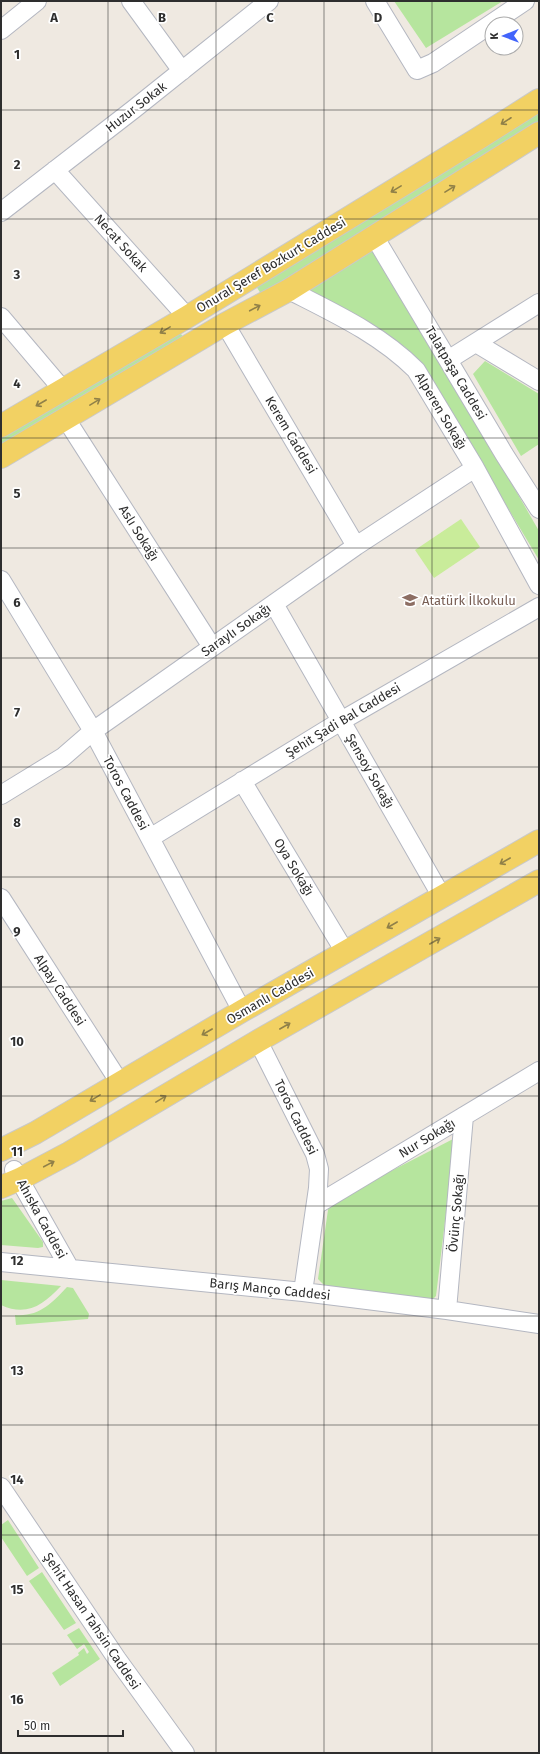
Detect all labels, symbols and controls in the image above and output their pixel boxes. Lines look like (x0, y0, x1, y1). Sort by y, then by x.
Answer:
text: A (49, 10, 58, 25)
text: B (158, 10, 166, 25)
text: C (266, 10, 274, 25)
text: D (374, 10, 383, 25)
north arrow (484, 16, 524, 56)
text: K (488, 32, 501, 40)
text: 1 (14, 47, 20, 62)
street label: Huzur Sokak (103, 78, 170, 135)
one-way arrow (500, 117, 512, 125)
text: 2 (14, 157, 21, 172)
one-way arrow (391, 185, 402, 193)
one-way arrow (444, 185, 455, 193)
street label: Necat Sokak (91, 211, 151, 275)
street label: Onural Şeref Bozkurt Caddesi (194, 214, 348, 316)
text: 3 (13, 267, 21, 282)
one-way arrow (249, 303, 261, 311)
street label: Talatpaşa Caddesi (422, 324, 490, 422)
one-way arrow (159, 326, 171, 334)
street label: Alperen Sokağı (412, 370, 470, 452)
text: 4 (13, 376, 21, 391)
street label: Kerem Caddesi (262, 394, 320, 476)
one-way arrow (89, 397, 101, 405)
one-way arrow (35, 399, 47, 407)
text: 5 (14, 486, 21, 501)
street label: Aslı Sokağı (116, 502, 162, 564)
school or university icon: Atatürk İlkokulu (401, 591, 419, 609)
place label: Atatürk İlkokulu (422, 593, 516, 608)
text: 6 (13, 595, 21, 610)
street label: Saraylı Sokağı (198, 601, 274, 659)
street label: Şehit Şadi Bal Caddesi (283, 680, 403, 760)
text: 7 (14, 705, 20, 720)
street label: Şensoy Sokağı (343, 731, 397, 811)
street label: Toros Caddesi (100, 753, 152, 833)
text: 8 (13, 815, 21, 830)
street label: Oya Sokağı (271, 836, 317, 898)
one-way arrow (499, 857, 511, 865)
one-way arrow (386, 922, 398, 930)
text: 9 (13, 924, 21, 939)
one-way arrow (428, 936, 440, 944)
street label: Alpay Caddesi (31, 951, 89, 1029)
street label: Osmanlı Caddesi (224, 965, 316, 1027)
one-way arrow (279, 1021, 291, 1029)
one-way arrow (202, 1028, 213, 1036)
text: 10 (10, 1034, 24, 1049)
street label: Toros Caddesi (271, 1077, 321, 1157)
one-way arrow (90, 1094, 101, 1102)
one-way arrow (155, 1094, 167, 1102)
street label: Nur Sokağı (396, 1115, 458, 1161)
text: 11 (11, 1144, 23, 1159)
one-way arrow (43, 1160, 55, 1168)
street label: Övünç Sokağı (444, 1173, 467, 1253)
street label: Ahıska Caddesi (14, 1177, 70, 1261)
text: 12 (11, 1253, 24, 1268)
street label: Barış Manço Caddesi (209, 1275, 331, 1303)
text: 13 (11, 1363, 24, 1378)
text: 14 (10, 1472, 24, 1487)
street label: Şehit Hasan Tahsin Caddesi (41, 1550, 143, 1692)
text: 15 (10, 1582, 24, 1597)
text: 16 (10, 1692, 24, 1707)
scale bar (18, 1712, 123, 1738)
text: 50 m (24, 1719, 50, 1733)

